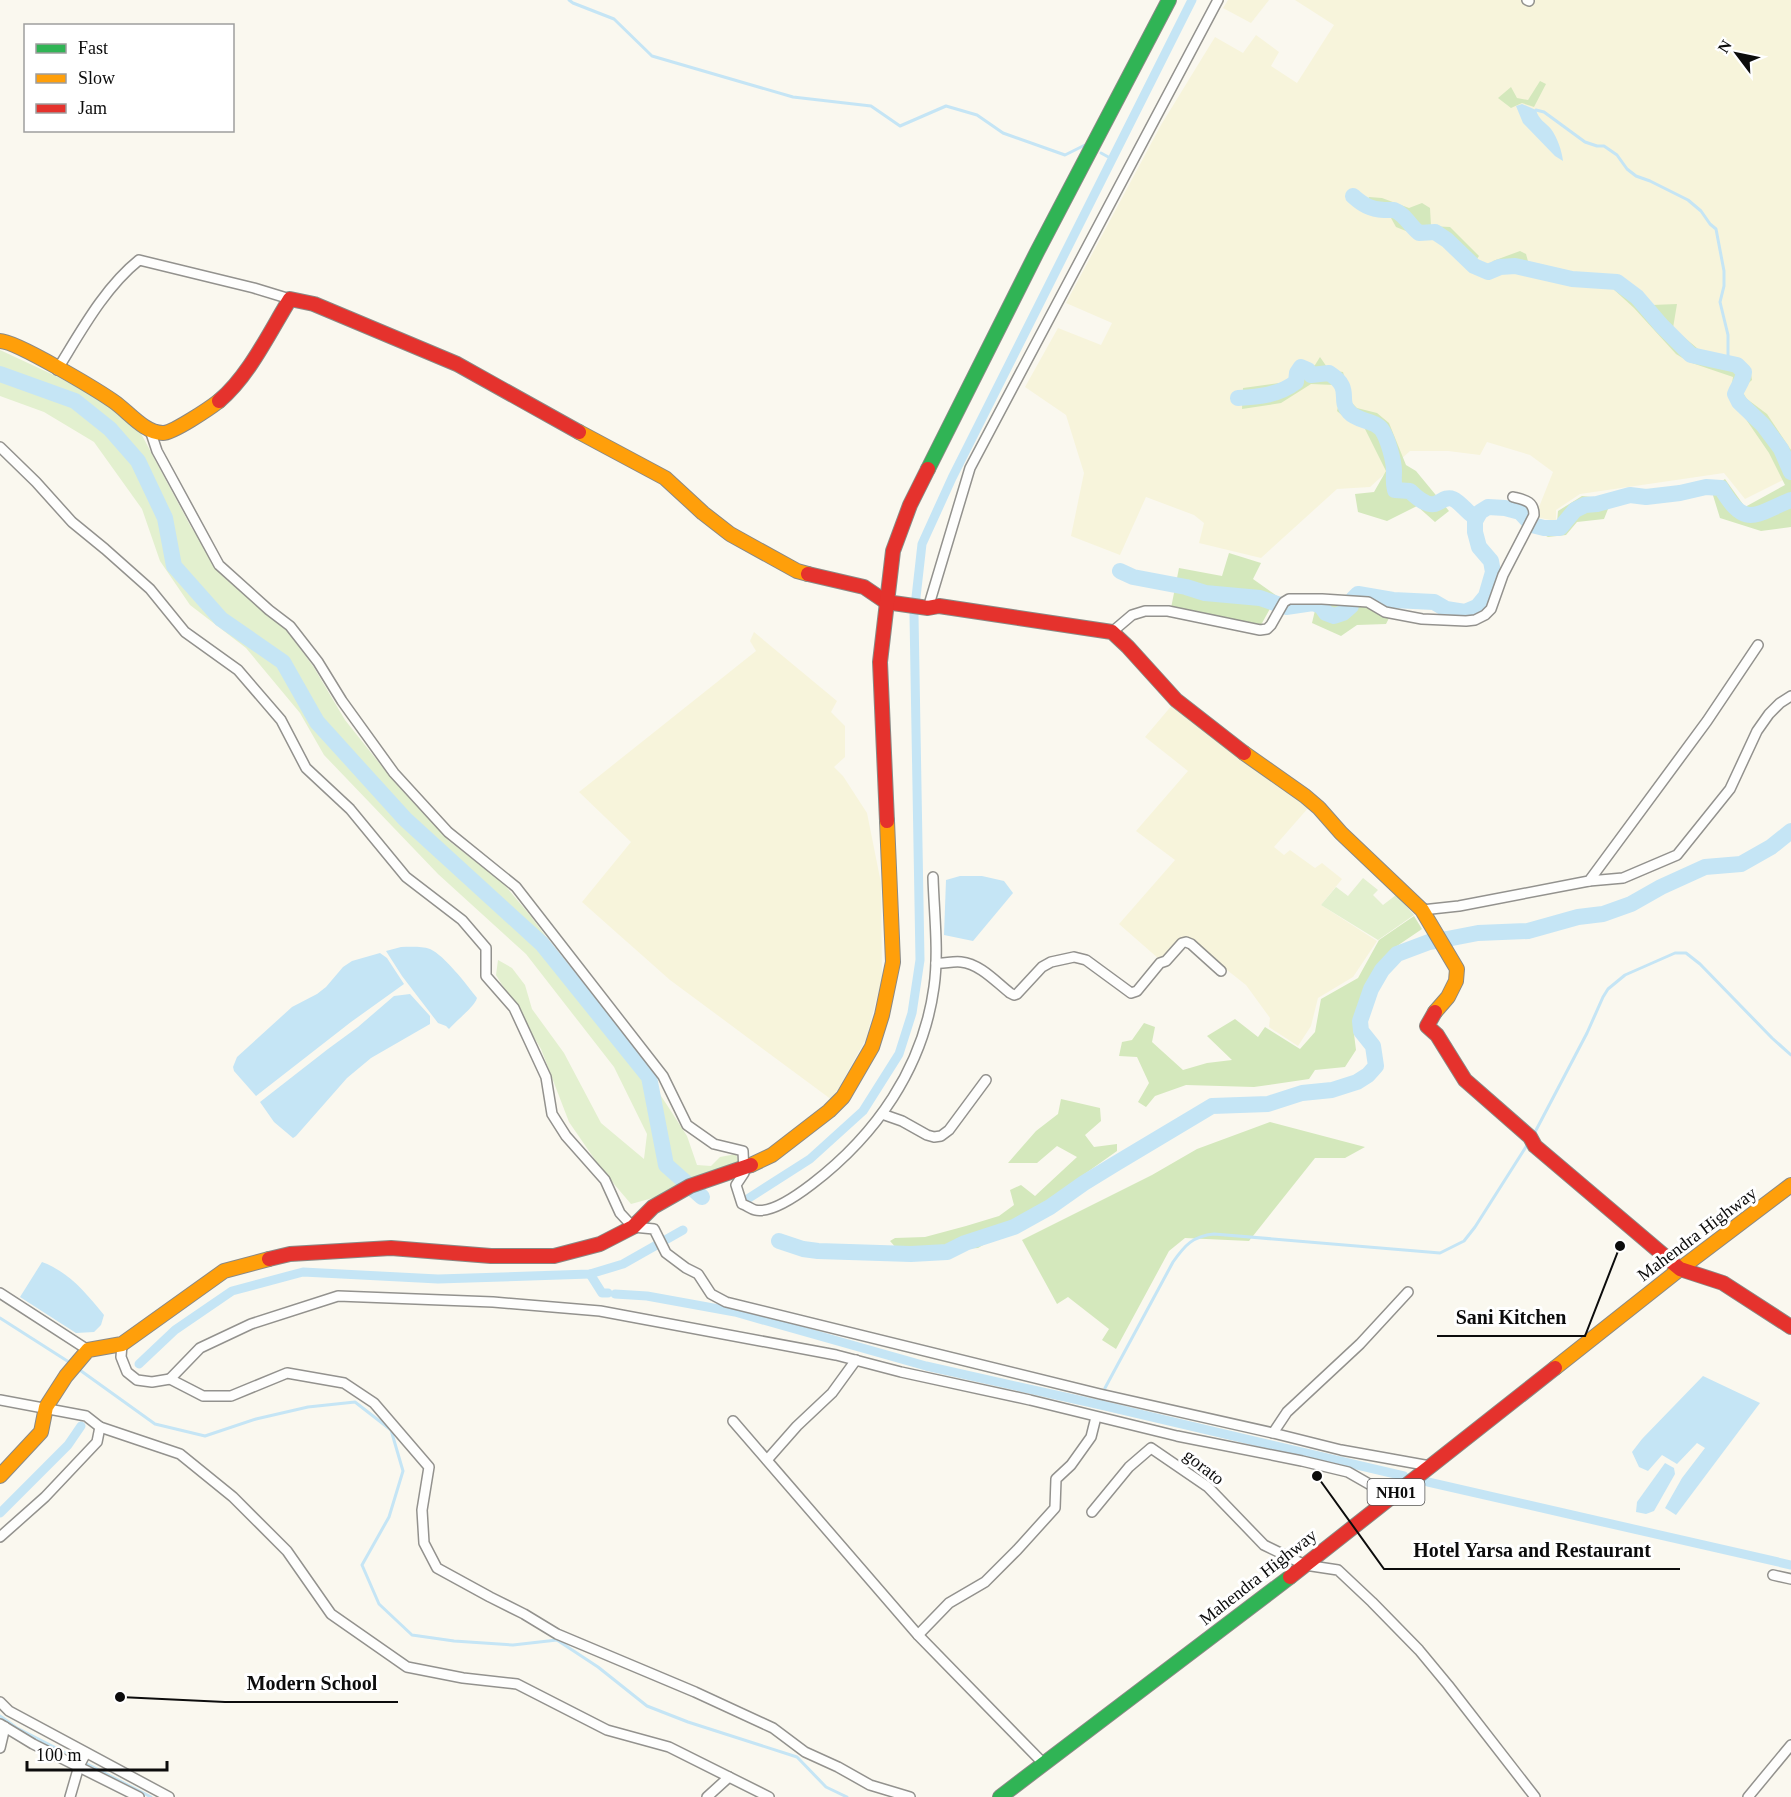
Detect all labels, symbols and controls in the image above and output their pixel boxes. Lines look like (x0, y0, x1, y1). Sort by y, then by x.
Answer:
legend (24, 24, 234, 132)
north arrow (1707, 24, 1767, 84)
text: N (1714, 37, 1735, 56)
text: Fast (78, 38, 108, 58)
text: Slow (78, 68, 115, 88)
text: Jam (78, 98, 107, 118)
street label: Mahendra Highway (1634, 1183, 1760, 1285)
callout: Sani Kitchen (1437, 1298, 1585, 1336)
text: Sani Kitchen (1456, 1306, 1566, 1328)
street label: gorato (1180, 1445, 1228, 1489)
road number: NH01 (1368, 1479, 1424, 1505)
street label: Mahendra Highway (1195, 1525, 1321, 1629)
callout: Hotel Yarsa and Restaurant (1384, 1531, 1680, 1569)
text: Hotel Yarsa and Restaurant (1413, 1539, 1651, 1561)
callout: Modern School (225, 1664, 398, 1702)
text: Modern School (247, 1672, 378, 1694)
scale bar (27, 1734, 166, 1772)
text: 100 m (36, 1745, 82, 1765)

